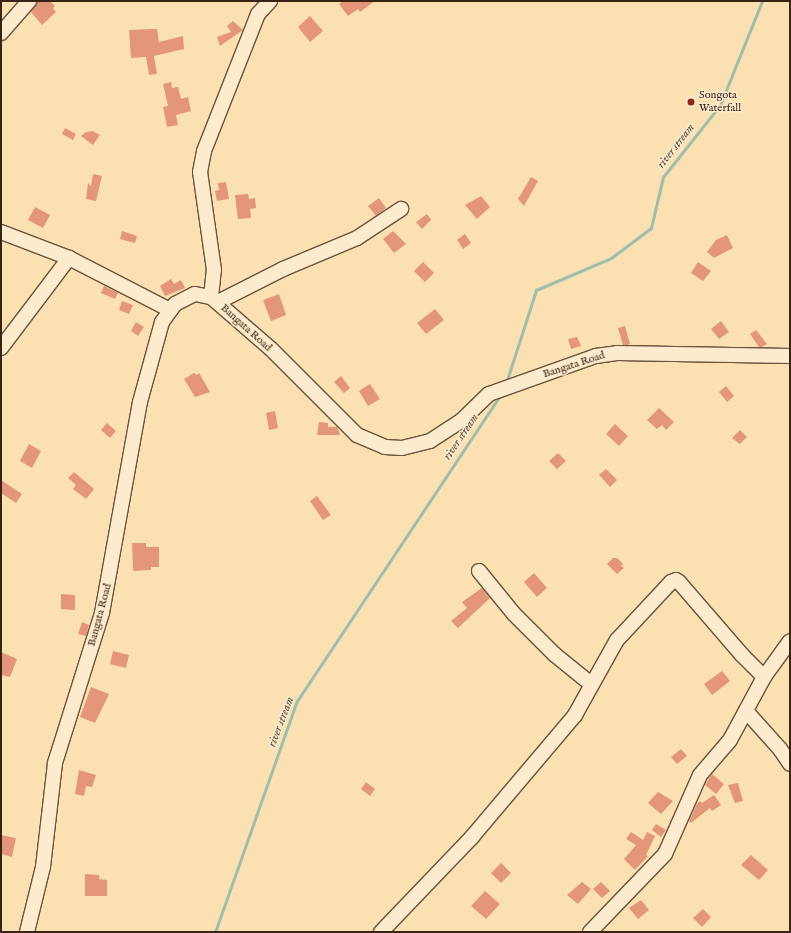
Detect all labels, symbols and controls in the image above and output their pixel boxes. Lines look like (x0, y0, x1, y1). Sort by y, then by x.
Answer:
place label: Songota Waterfall (699, 89, 741, 115)
marker: Songota Waterfall (686, 97, 696, 107)
water label: river stream (654, 121, 698, 171)
street label: Bangata Road (218, 302, 274, 354)
street label: Bangata Road (541, 349, 607, 381)
water label: river stream (440, 411, 482, 463)
street label: Bangata Road (85, 582, 115, 648)
water label: river stream (265, 695, 297, 749)

